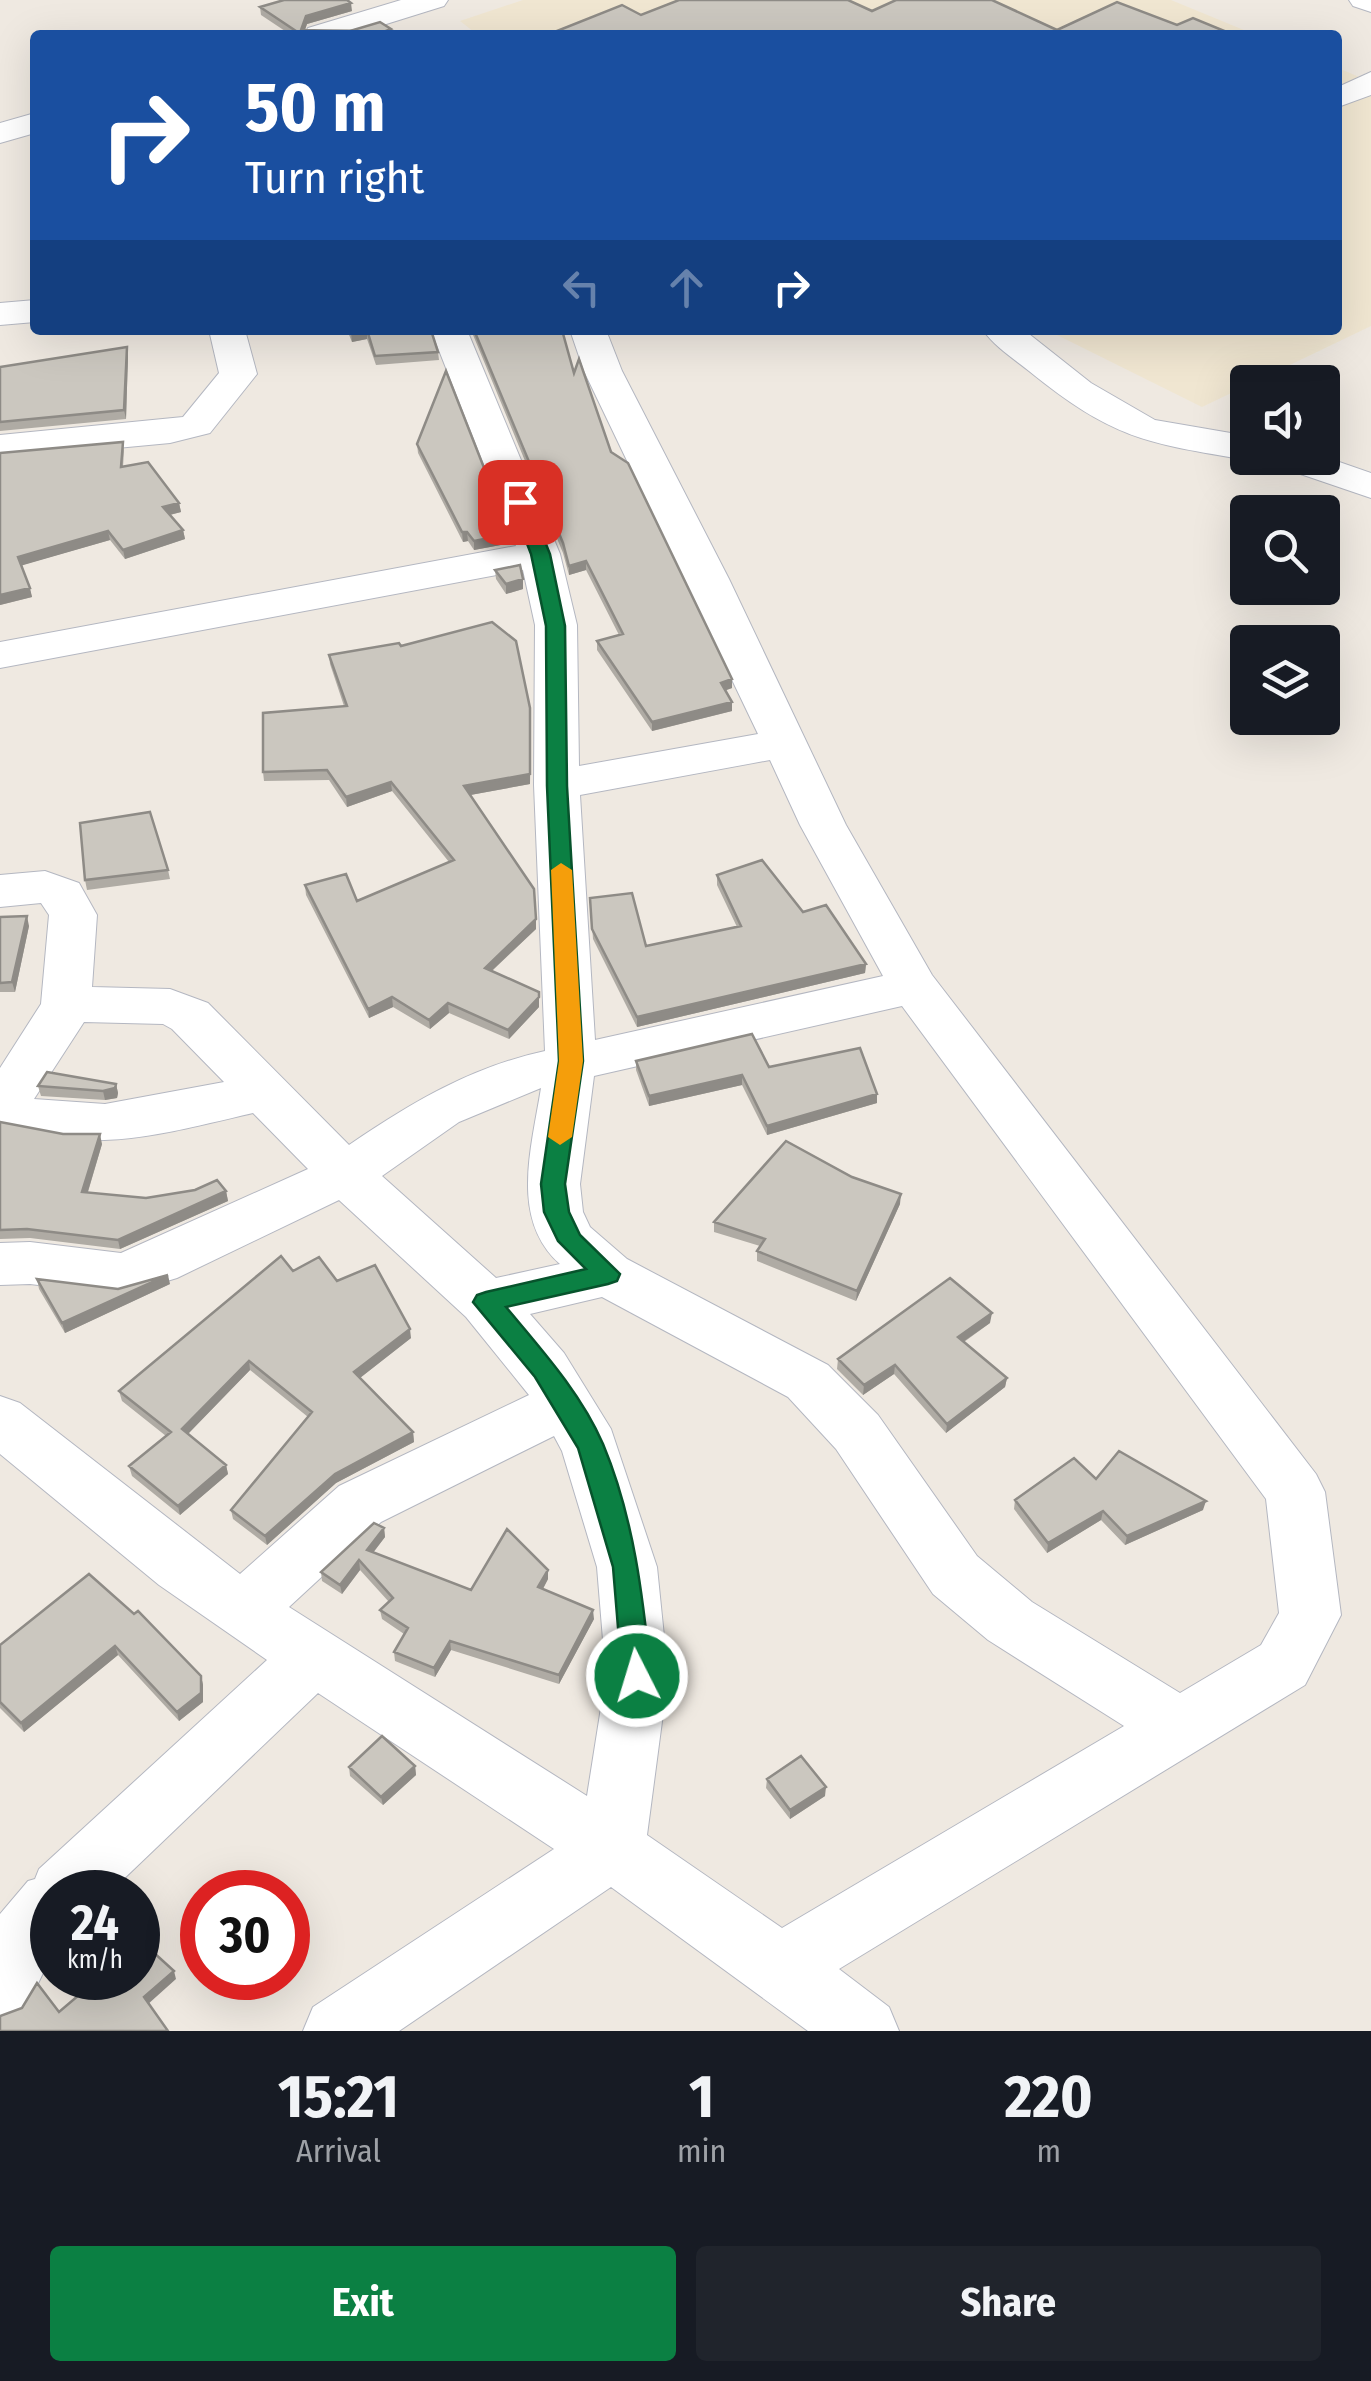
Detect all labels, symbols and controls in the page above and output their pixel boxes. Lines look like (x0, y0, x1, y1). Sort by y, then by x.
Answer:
text: 50 m (245, 66, 386, 150)
icon: right (80, 70, 210, 200)
text: Turn right (245, 151, 424, 205)
icon: left (554, 260, 609, 315)
icon: ahead (659, 260, 714, 315)
icon: right (764, 260, 819, 315)
map controls (1230, 365, 1340, 735)
button: sound (1230, 365, 1340, 475)
pin (478, 460, 563, 545)
icon: arrive (493, 475, 548, 530)
button: search (1230, 495, 1340, 605)
button: layers (1230, 625, 1340, 735)
position arrow (585, 1624, 689, 1728)
speed limit sign: 30 (180, 1870, 310, 2000)
text: 24 (71, 1893, 119, 1953)
text: km/h (67, 1945, 123, 1975)
text: 15:21 (278, 2061, 399, 2133)
text: 1 (689, 2061, 714, 2133)
text: 220 (1005, 2061, 1093, 2133)
text: Arrival (296, 2132, 381, 2170)
text: min (677, 2132, 726, 2170)
text: m (1036, 2132, 1061, 2170)
button: Exit (50, 2246, 676, 2361)
button: Share (696, 2246, 1321, 2361)

